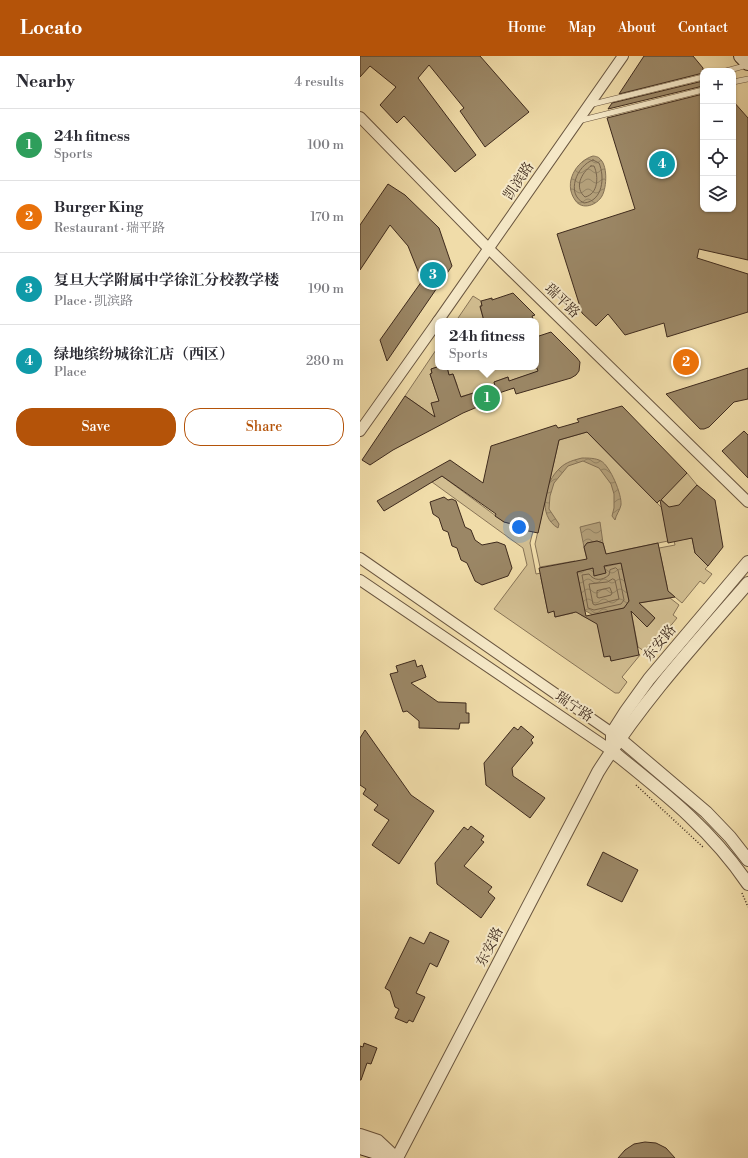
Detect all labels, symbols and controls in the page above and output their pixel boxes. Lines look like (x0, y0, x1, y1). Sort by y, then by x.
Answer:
text: Locato (20, 16, 82, 40)
text: Home (508, 19, 546, 37)
text: Map (568, 19, 596, 37)
text: About (618, 19, 656, 37)
text: Contact (678, 19, 728, 37)
map controls (700, 68, 736, 212)
button: + (700, 68, 736, 104)
text: Nearby (16, 71, 75, 93)
text: 4 results (294, 74, 344, 90)
button: − (700, 104, 736, 140)
text: 24h fitness (54, 127, 130, 146)
text: 1 (26, 137, 32, 153)
text: 100 m (308, 137, 344, 153)
button: locate (700, 140, 736, 176)
text: Sports (54, 146, 93, 162)
pin: 4 (649, 149, 675, 179)
street label: 凯滨路 (500, 159, 538, 203)
button: layers (700, 176, 736, 212)
text: Burger King (54, 198, 143, 217)
text: 2 (25, 209, 33, 225)
text: 170 m (310, 209, 344, 225)
text: Restaurant · 瑞平路 (54, 220, 165, 236)
pin: 3 (420, 260, 446, 290)
text: 复旦大学附属中学徐汇分校教学楼 (54, 271, 279, 290)
street label: 瑞平路 (541, 280, 583, 322)
text: 3 (25, 281, 33, 297)
text: 190 m (308, 281, 344, 297)
text: Place · 凯滨路 (54, 293, 133, 309)
popup (435, 318, 539, 370)
text: 24h fitness (449, 327, 525, 346)
text: 绿地缤纷城徐汇店（西区） (54, 345, 234, 364)
text: Sports (449, 346, 488, 362)
pin: 2 (673, 347, 699, 377)
text: 4 (25, 353, 33, 369)
text: 280 m (306, 353, 344, 369)
text: Place (54, 364, 86, 380)
pin: 1 (474, 383, 500, 413)
button: Save (16, 408, 176, 446)
button: Share (184, 408, 344, 446)
your location (509, 517, 529, 537)
street label: 东安路 (640, 621, 680, 665)
street label: 瑞宁路 (552, 688, 596, 726)
street label: 东安路 (472, 924, 508, 970)

